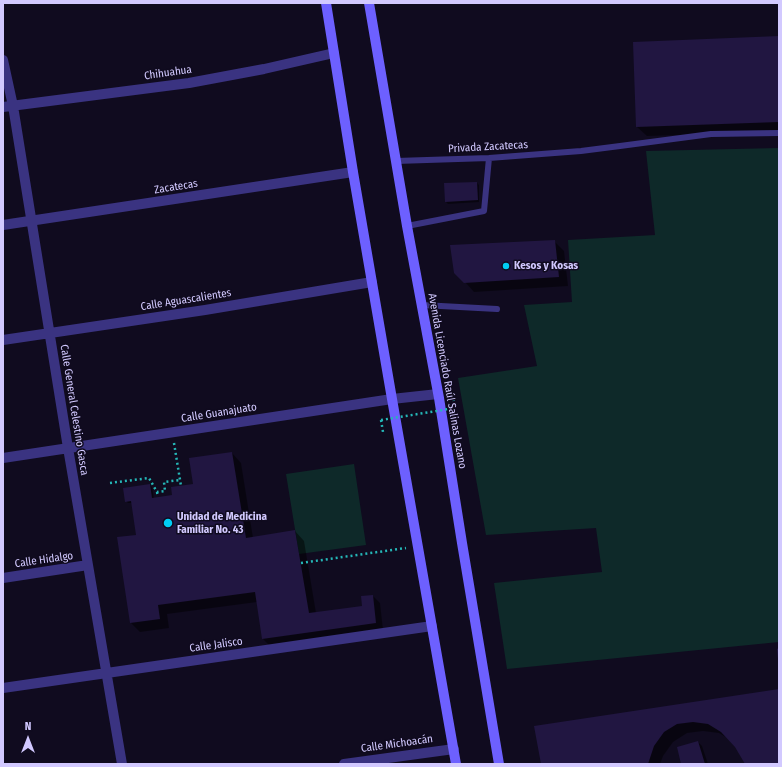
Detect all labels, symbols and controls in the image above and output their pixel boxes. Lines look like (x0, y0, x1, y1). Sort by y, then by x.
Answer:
street label: Chihuahua (143, 63, 193, 83)
street label: Privada Zacatecas (448, 138, 528, 156)
street label: Zacatecas (153, 177, 199, 197)
place label: Kesos y Kosas (514, 259, 578, 273)
marker: Kesos y Kosas (501, 261, 511, 271)
street label: Calle Aguascalientes (140, 286, 232, 314)
street label: Avenida Licenciado Raúl Salinas Lozano (425, 292, 469, 470)
street label: Calle General Celestino Gasca (57, 344, 91, 476)
street label: Calle Guanajuato (180, 401, 258, 425)
place label: Unidad de Medicina Familiar No. 43 (177, 510, 267, 536)
marker: Unidad de Medicina Familiar No. 43 (162, 517, 174, 529)
street label: Calle Hidalgo (14, 549, 74, 571)
street label: Calle Jalisco (189, 635, 243, 655)
north arrow (8, 719, 48, 759)
text: N (25, 720, 31, 733)
street label: Calle Michoacán (360, 732, 434, 756)

